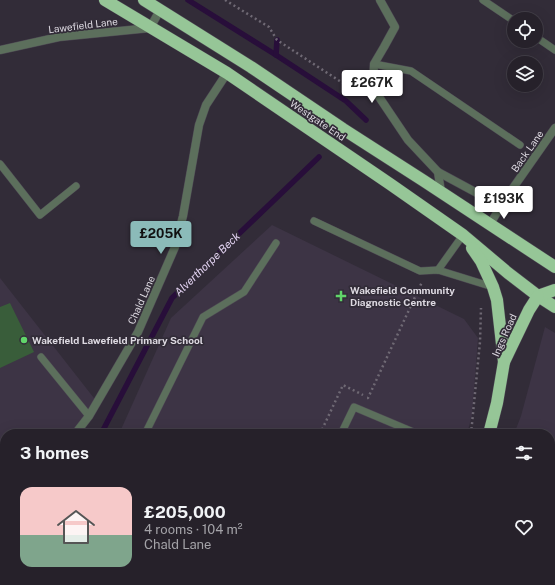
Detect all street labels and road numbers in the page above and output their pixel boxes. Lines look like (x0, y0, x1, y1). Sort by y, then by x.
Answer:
street label: Lawefield Lane (48, 15, 119, 35)
street label: Westgate End (288, 97, 348, 143)
street label: Back Lane (508, 128, 546, 174)
street label: Chald Lane (125, 274, 157, 326)
street label: Ings Road (489, 312, 519, 358)

